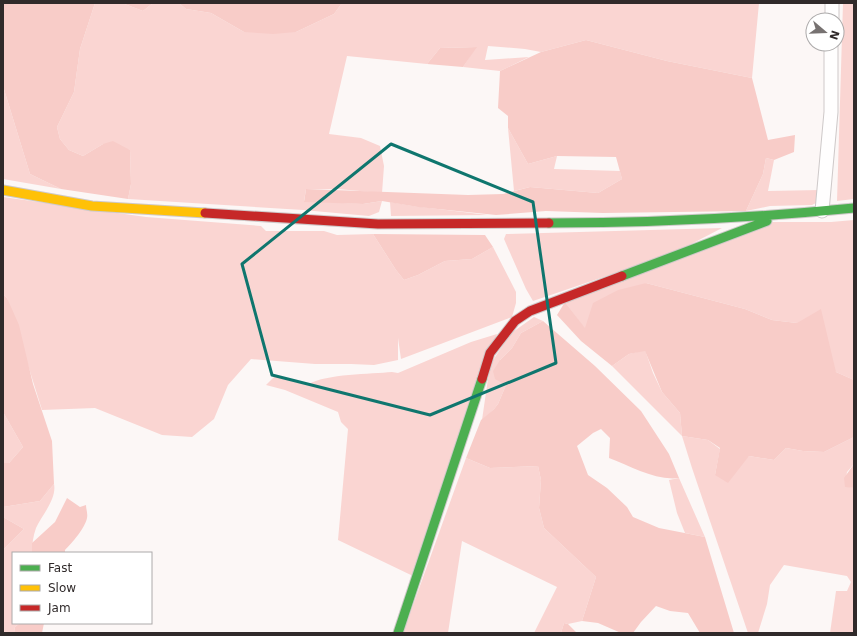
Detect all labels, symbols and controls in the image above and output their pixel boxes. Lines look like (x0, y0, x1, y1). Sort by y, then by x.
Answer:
north arrow (805, 12, 845, 52)
text: N (826, 29, 842, 42)
legend (12, 552, 152, 624)
text: Fast (48, 561, 72, 575)
text: Slow (48, 581, 76, 595)
text: Jam (47, 601, 71, 615)

